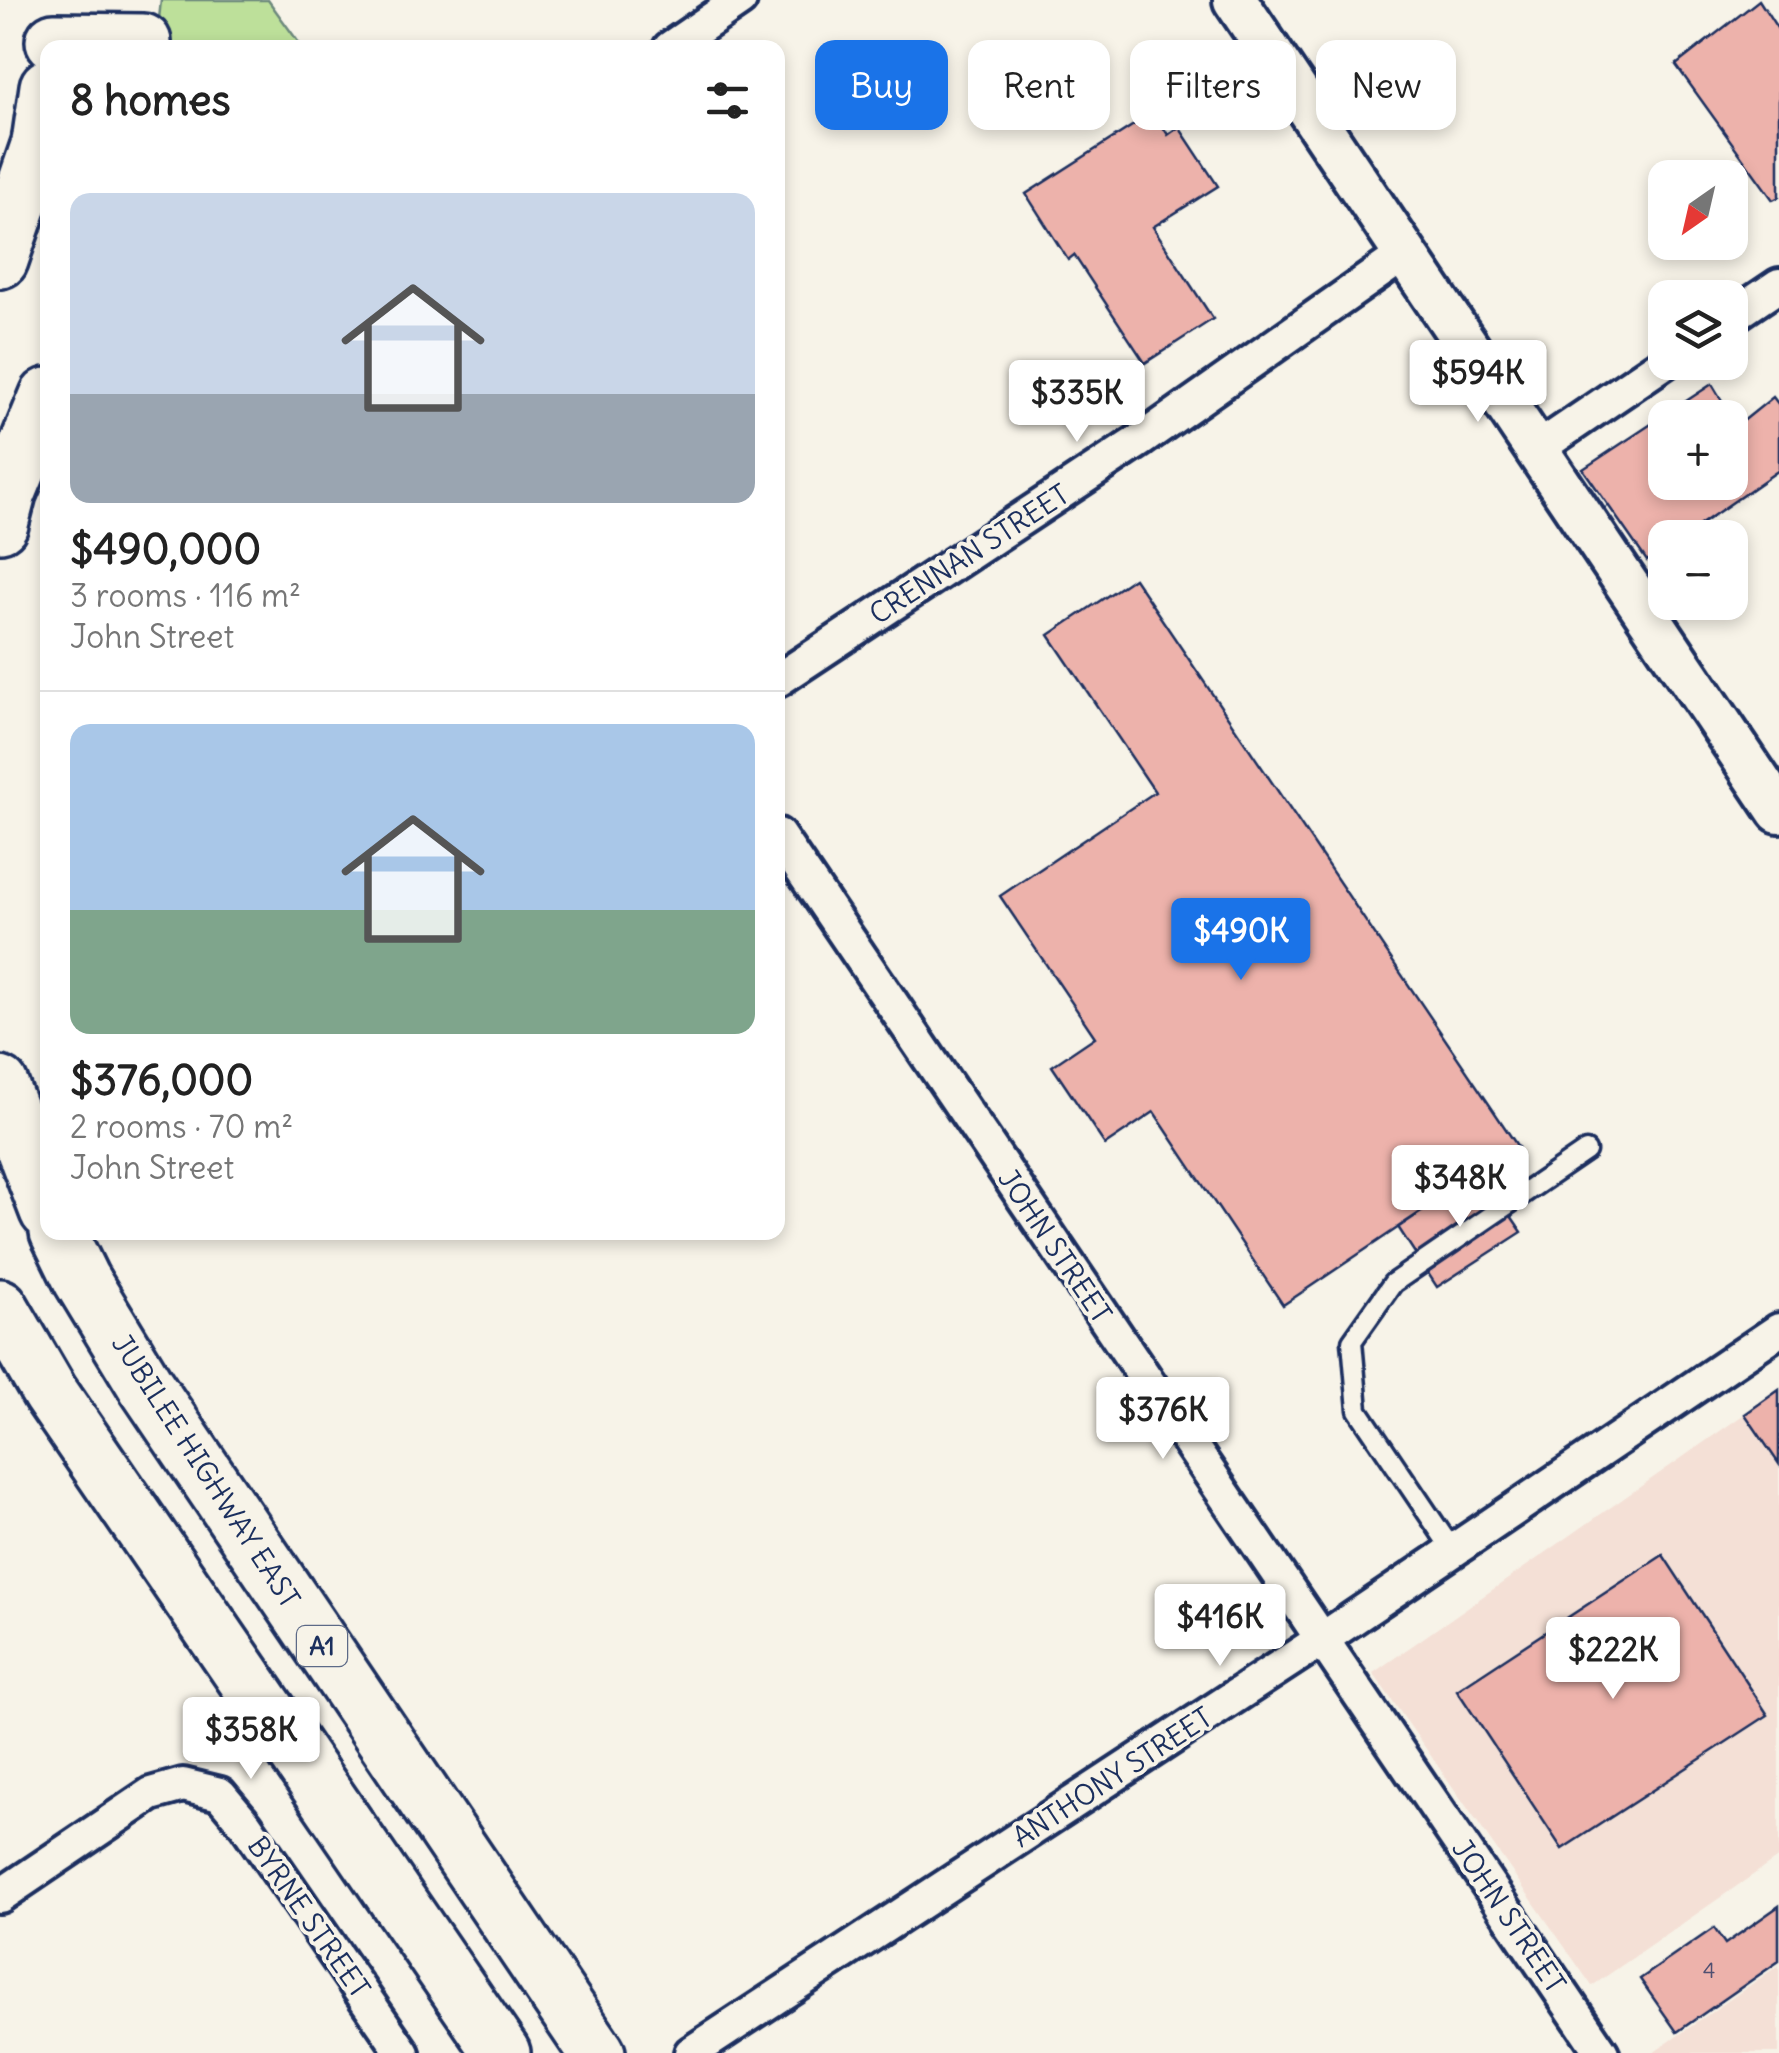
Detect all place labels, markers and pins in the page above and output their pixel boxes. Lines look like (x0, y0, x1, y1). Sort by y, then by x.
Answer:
pin: $594K (1408, 340, 1548, 425)
pin: $335K (1007, 360, 1147, 445)
pin: $490K (1171, 898, 1311, 983)
pin: $348K (1390, 1145, 1530, 1230)
pin: $376K (1093, 1377, 1233, 1462)
pin: $416K (1150, 1584, 1290, 1669)
pin: $222K (1543, 1617, 1683, 1702)
pin: $358K (181, 1697, 321, 1782)

